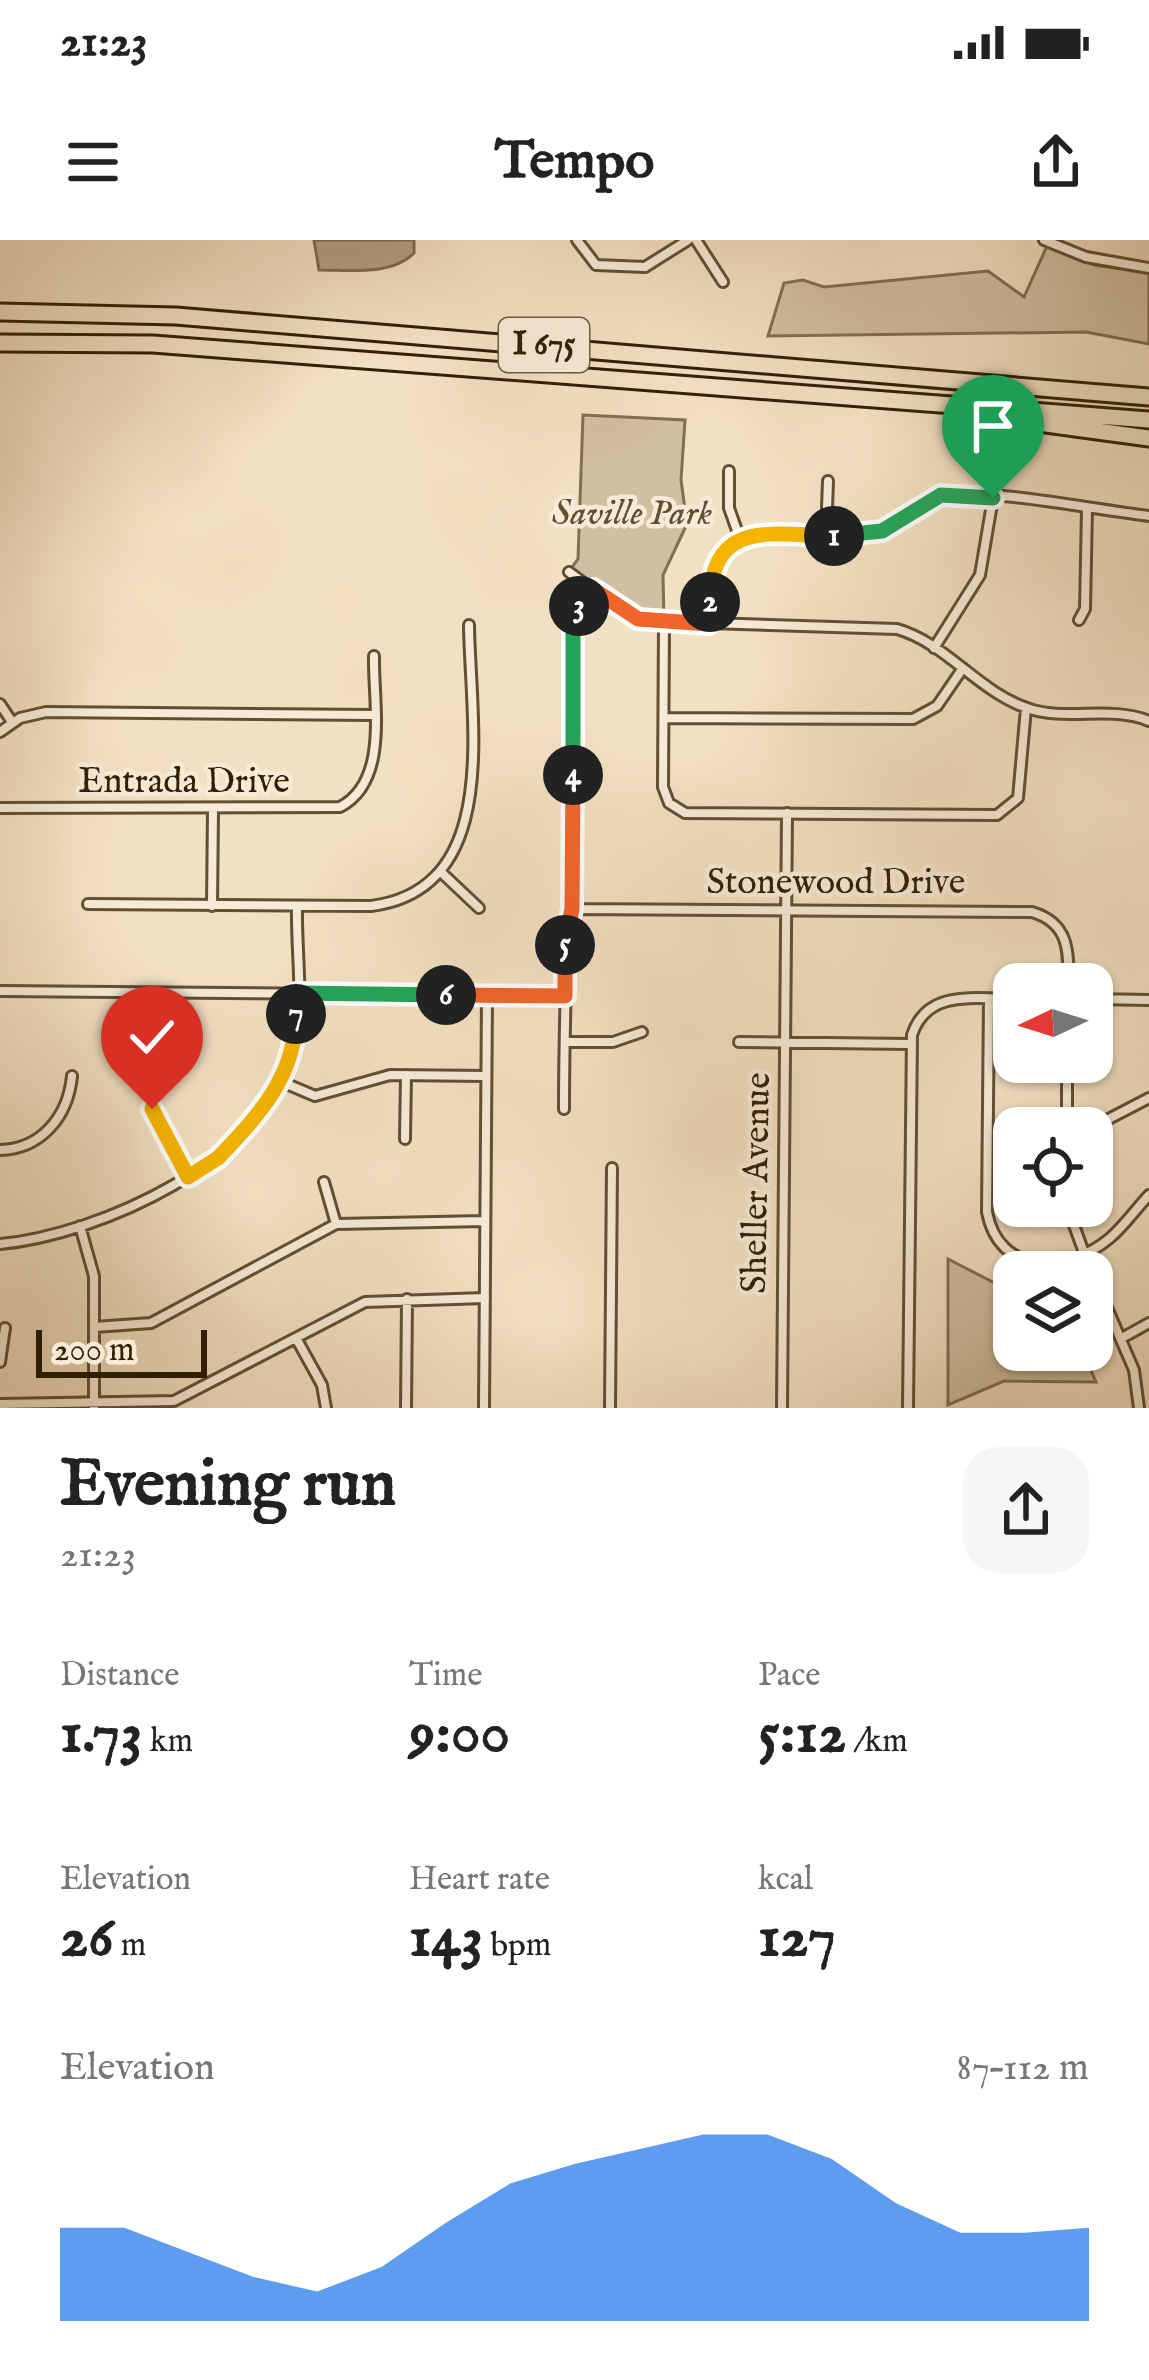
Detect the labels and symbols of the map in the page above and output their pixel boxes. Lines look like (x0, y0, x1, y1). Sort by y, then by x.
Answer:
road number: I 675 (499, 318, 589, 372)
pin (942, 375, 1044, 498)
park label: Saville Park (552, 491, 712, 537)
pin: 1 (804, 506, 864, 566)
pin: 2 (680, 572, 740, 632)
pin: 3 (549, 576, 609, 636)
pin: 4 (543, 745, 603, 805)
street label: Entrada Drive (78, 759, 290, 805)
street label: Stonewood Drive (707, 860, 965, 906)
pin: 5 (535, 915, 595, 975)
north arrow (993, 963, 1113, 1083)
pin: 6 (416, 965, 476, 1025)
pin: 7 (266, 984, 326, 1044)
pin (101, 986, 203, 1109)
street label: Sheller Avenue (732, 1072, 782, 1294)
scale bar (36, 1324, 207, 1377)

